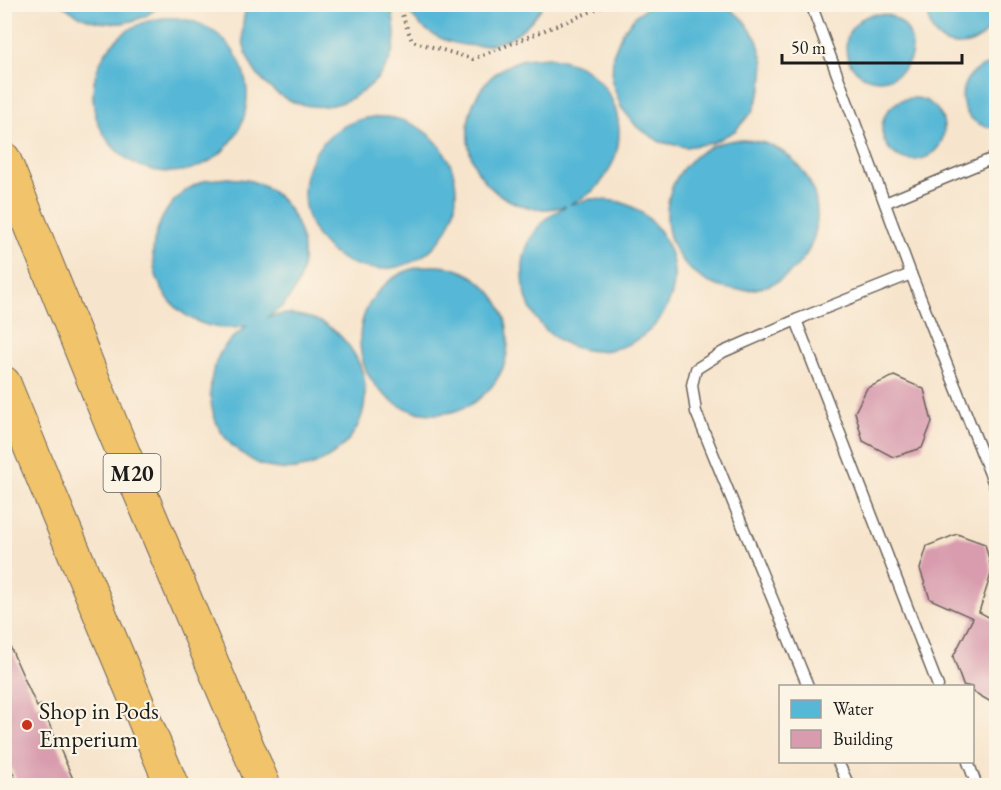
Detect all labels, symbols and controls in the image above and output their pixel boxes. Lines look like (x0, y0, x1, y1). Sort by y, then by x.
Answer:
scale bar (782, 27, 962, 65)
text: 50 m (791, 36, 826, 59)
road number: M20 (104, 454, 160, 492)
legend (779, 685, 974, 763)
place label: Shop in Pods Emperium (39, 695, 159, 754)
text: Water (833, 697, 874, 720)
marker: Shop in Pods Emperium (20, 718, 34, 732)
text: Building (833, 727, 893, 750)

